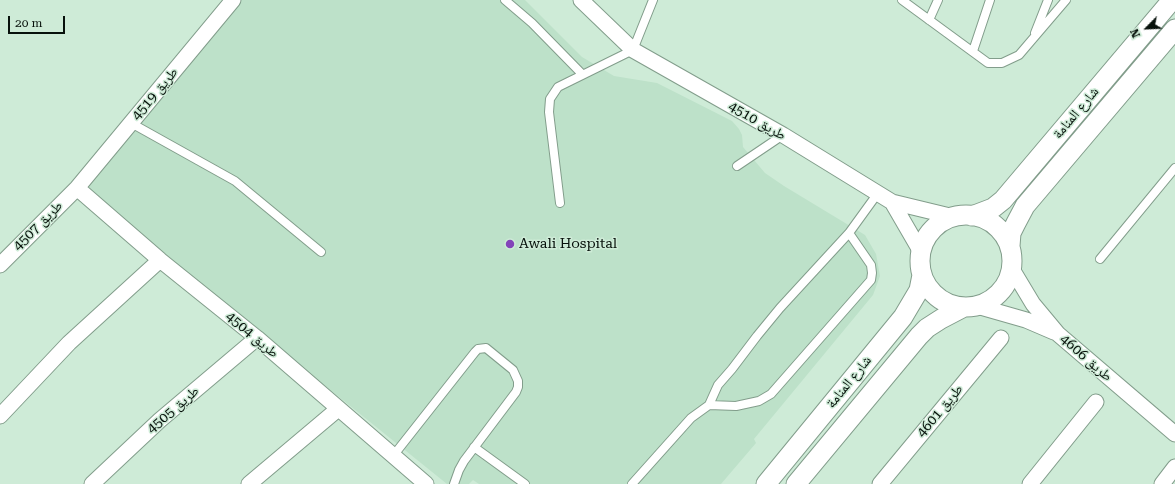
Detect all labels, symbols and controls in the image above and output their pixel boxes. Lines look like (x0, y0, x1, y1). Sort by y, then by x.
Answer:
scale bar (10, 8, 67, 34)
north arrow (1127, 8, 1167, 48)
text: 20 m (15, 16, 42, 30)
text: N (1128, 27, 1143, 40)
street label: طريق 4519 (128, 64, 182, 124)
street label: شارع المنامة (1049, 84, 1103, 142)
street label: طريق 4510 (725, 98, 789, 144)
street label: طريق 4507 (10, 198, 66, 254)
place label: Awali Hospital (519, 236, 617, 252)
marker: Awali Hospital (504, 238, 516, 250)
street label: طريق 4504 (222, 308, 282, 362)
street label: طريق 4606 (1056, 331, 1116, 385)
street label: شارع المنامة (823, 352, 875, 412)
street label: طريق 4601 (913, 381, 967, 441)
street label: طريق 4505 (143, 383, 203, 437)

